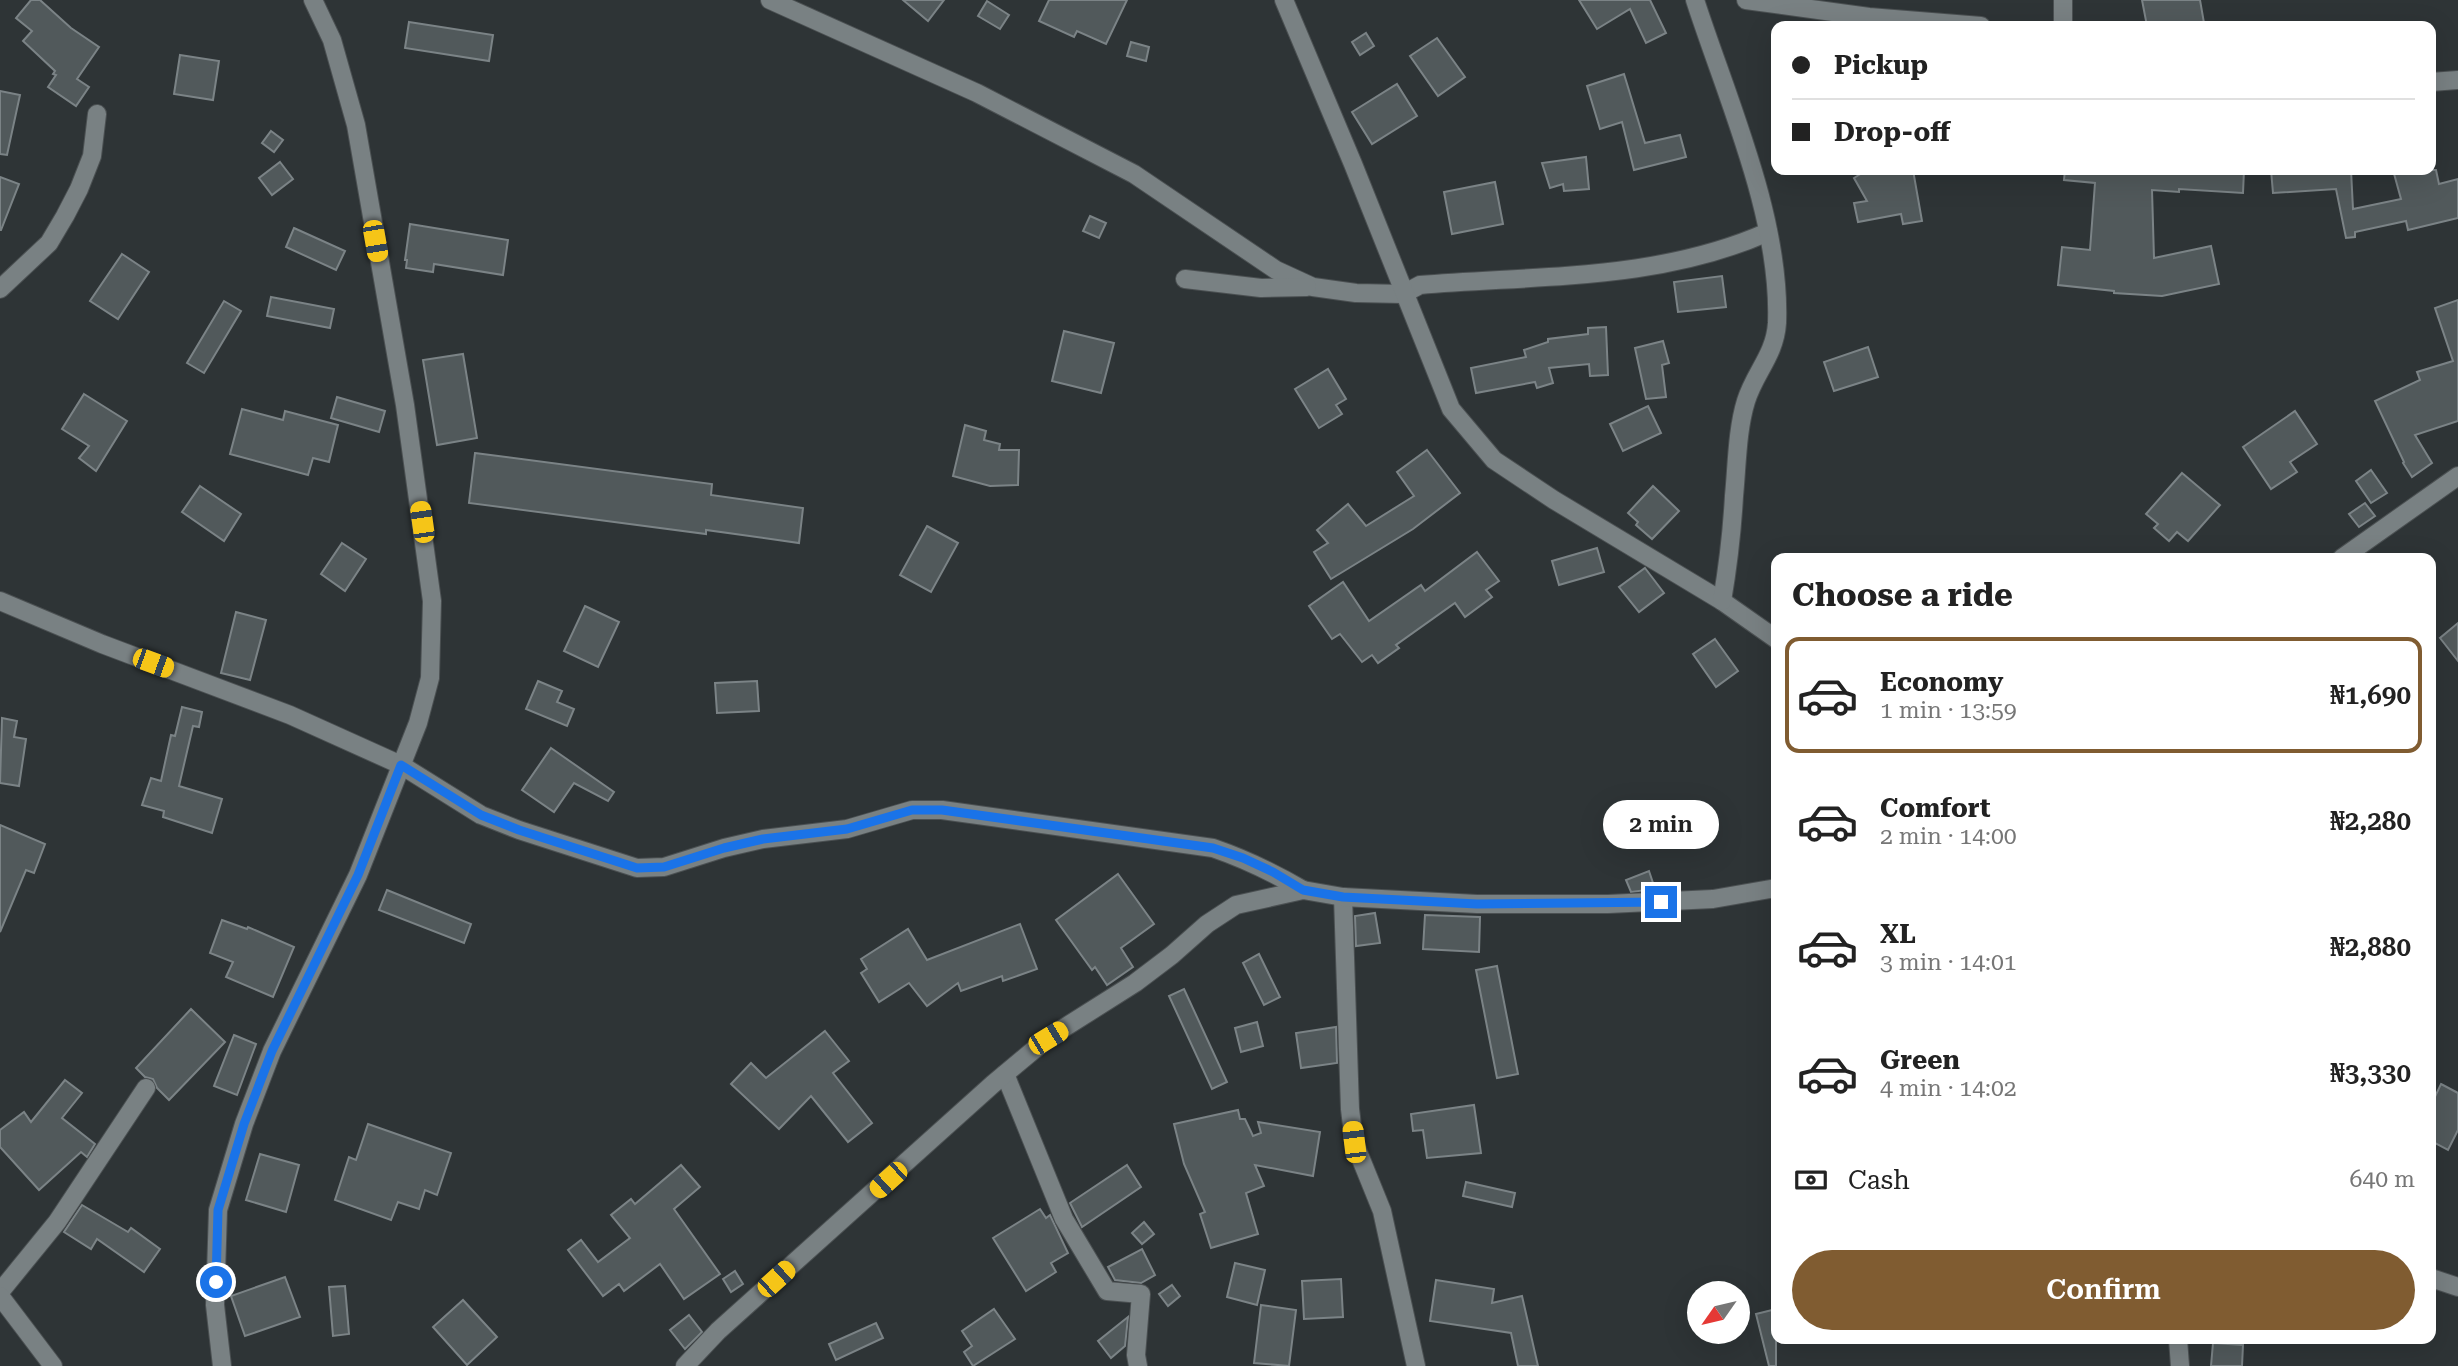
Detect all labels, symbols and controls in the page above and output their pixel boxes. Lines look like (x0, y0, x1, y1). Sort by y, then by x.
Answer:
text: Pickup (1834, 50, 1928, 80)
text: Drop-off (1834, 117, 1950, 147)
car (362, 218, 389, 264)
car (409, 500, 436, 544)
text: Choose a ride (1792, 576, 2013, 614)
car (130, 646, 177, 680)
icon: car (1796, 664, 1859, 727)
text: Economy (1880, 667, 2003, 697)
text: ₦1,690 (2330, 680, 2411, 710)
text: 1 min · 13:59 (1880, 697, 2017, 724)
icon: car (1796, 790, 1859, 853)
text: Comfort (1880, 793, 1990, 823)
callout: 2 min (1603, 800, 1719, 850)
text: ₦2,280 (2330, 806, 2411, 836)
text: 2 min (1629, 811, 1693, 838)
text: 2 min · 14:00 (1880, 823, 2017, 850)
route end (1645, 886, 1677, 918)
icon: car (1796, 916, 1859, 979)
text: XL (1880, 919, 1916, 949)
text: ₦2,880 (2330, 932, 2411, 962)
text: 3 min · 14:01 (1880, 949, 2017, 976)
car (1025, 1018, 1072, 1058)
icon: car (1796, 1042, 1859, 1105)
text: Green (1880, 1045, 1960, 1075)
text: ₦3,330 (2330, 1058, 2411, 1088)
text: 4 min · 14:02 (1880, 1075, 2017, 1102)
car (1342, 1120, 1367, 1164)
car (866, 1158, 911, 1202)
icon: cash (1792, 1161, 1830, 1199)
text: Cash (1848, 1165, 1910, 1195)
text: 640 m (2350, 1166, 2415, 1193)
button: Confirm (1792, 1250, 2415, 1330)
car (754, 1257, 799, 1301)
route start (200, 1266, 232, 1298)
north arrow (1687, 1281, 1750, 1344)
map controls (1687, 1281, 1750, 1344)

